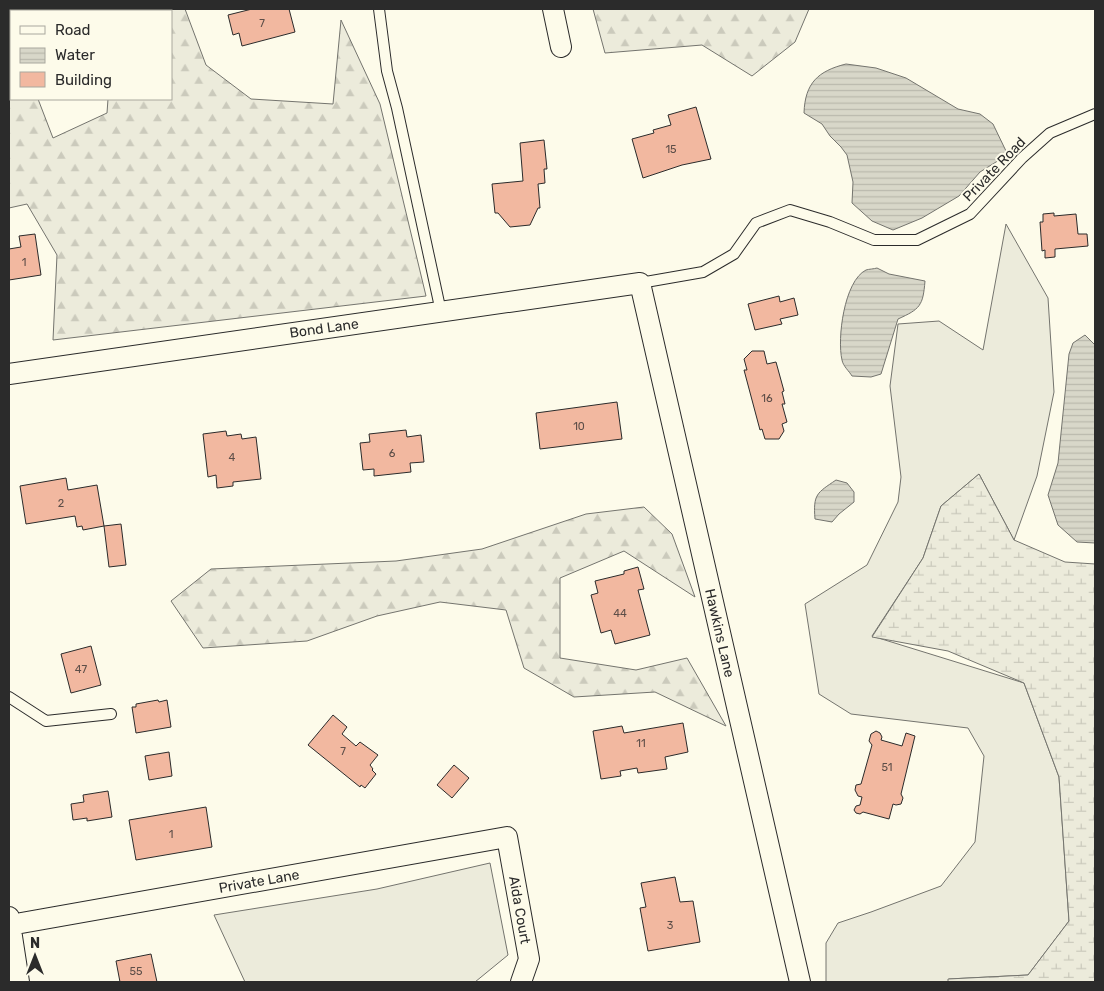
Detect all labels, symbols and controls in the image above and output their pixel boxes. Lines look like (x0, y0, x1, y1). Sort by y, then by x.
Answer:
legend (10, 10, 172, 100)
house number: 7 (259, 17, 265, 30)
text: Road (55, 21, 91, 39)
text: Water (55, 46, 95, 64)
text: Building (55, 71, 112, 89)
street label: Private Road (959, 134, 1029, 205)
house number: 15 (665, 143, 677, 156)
house number: 1 (22, 256, 26, 269)
street label: Bond Lane (288, 315, 360, 342)
house number: 16 (761, 392, 773, 405)
house number: 10 (573, 420, 585, 433)
house number: 6 (389, 447, 396, 460)
house number: 4 (229, 451, 236, 464)
house number: 2 (58, 497, 64, 510)
street label: Hawkins Lane (701, 587, 738, 679)
house number: 44 (613, 607, 627, 620)
house number: 47 (75, 663, 87, 676)
house number: 11 (636, 737, 646, 750)
house number: 7 (340, 745, 346, 758)
house number: 51 (881, 761, 893, 774)
house number: 1 (169, 828, 173, 841)
street label: Private Lane (217, 866, 301, 897)
street label: Aida Court (505, 875, 534, 946)
house number: 3 (667, 919, 674, 932)
north arrow (10, 931, 60, 981)
text: N (30, 935, 40, 952)
house number: 55 (129, 965, 143, 978)

